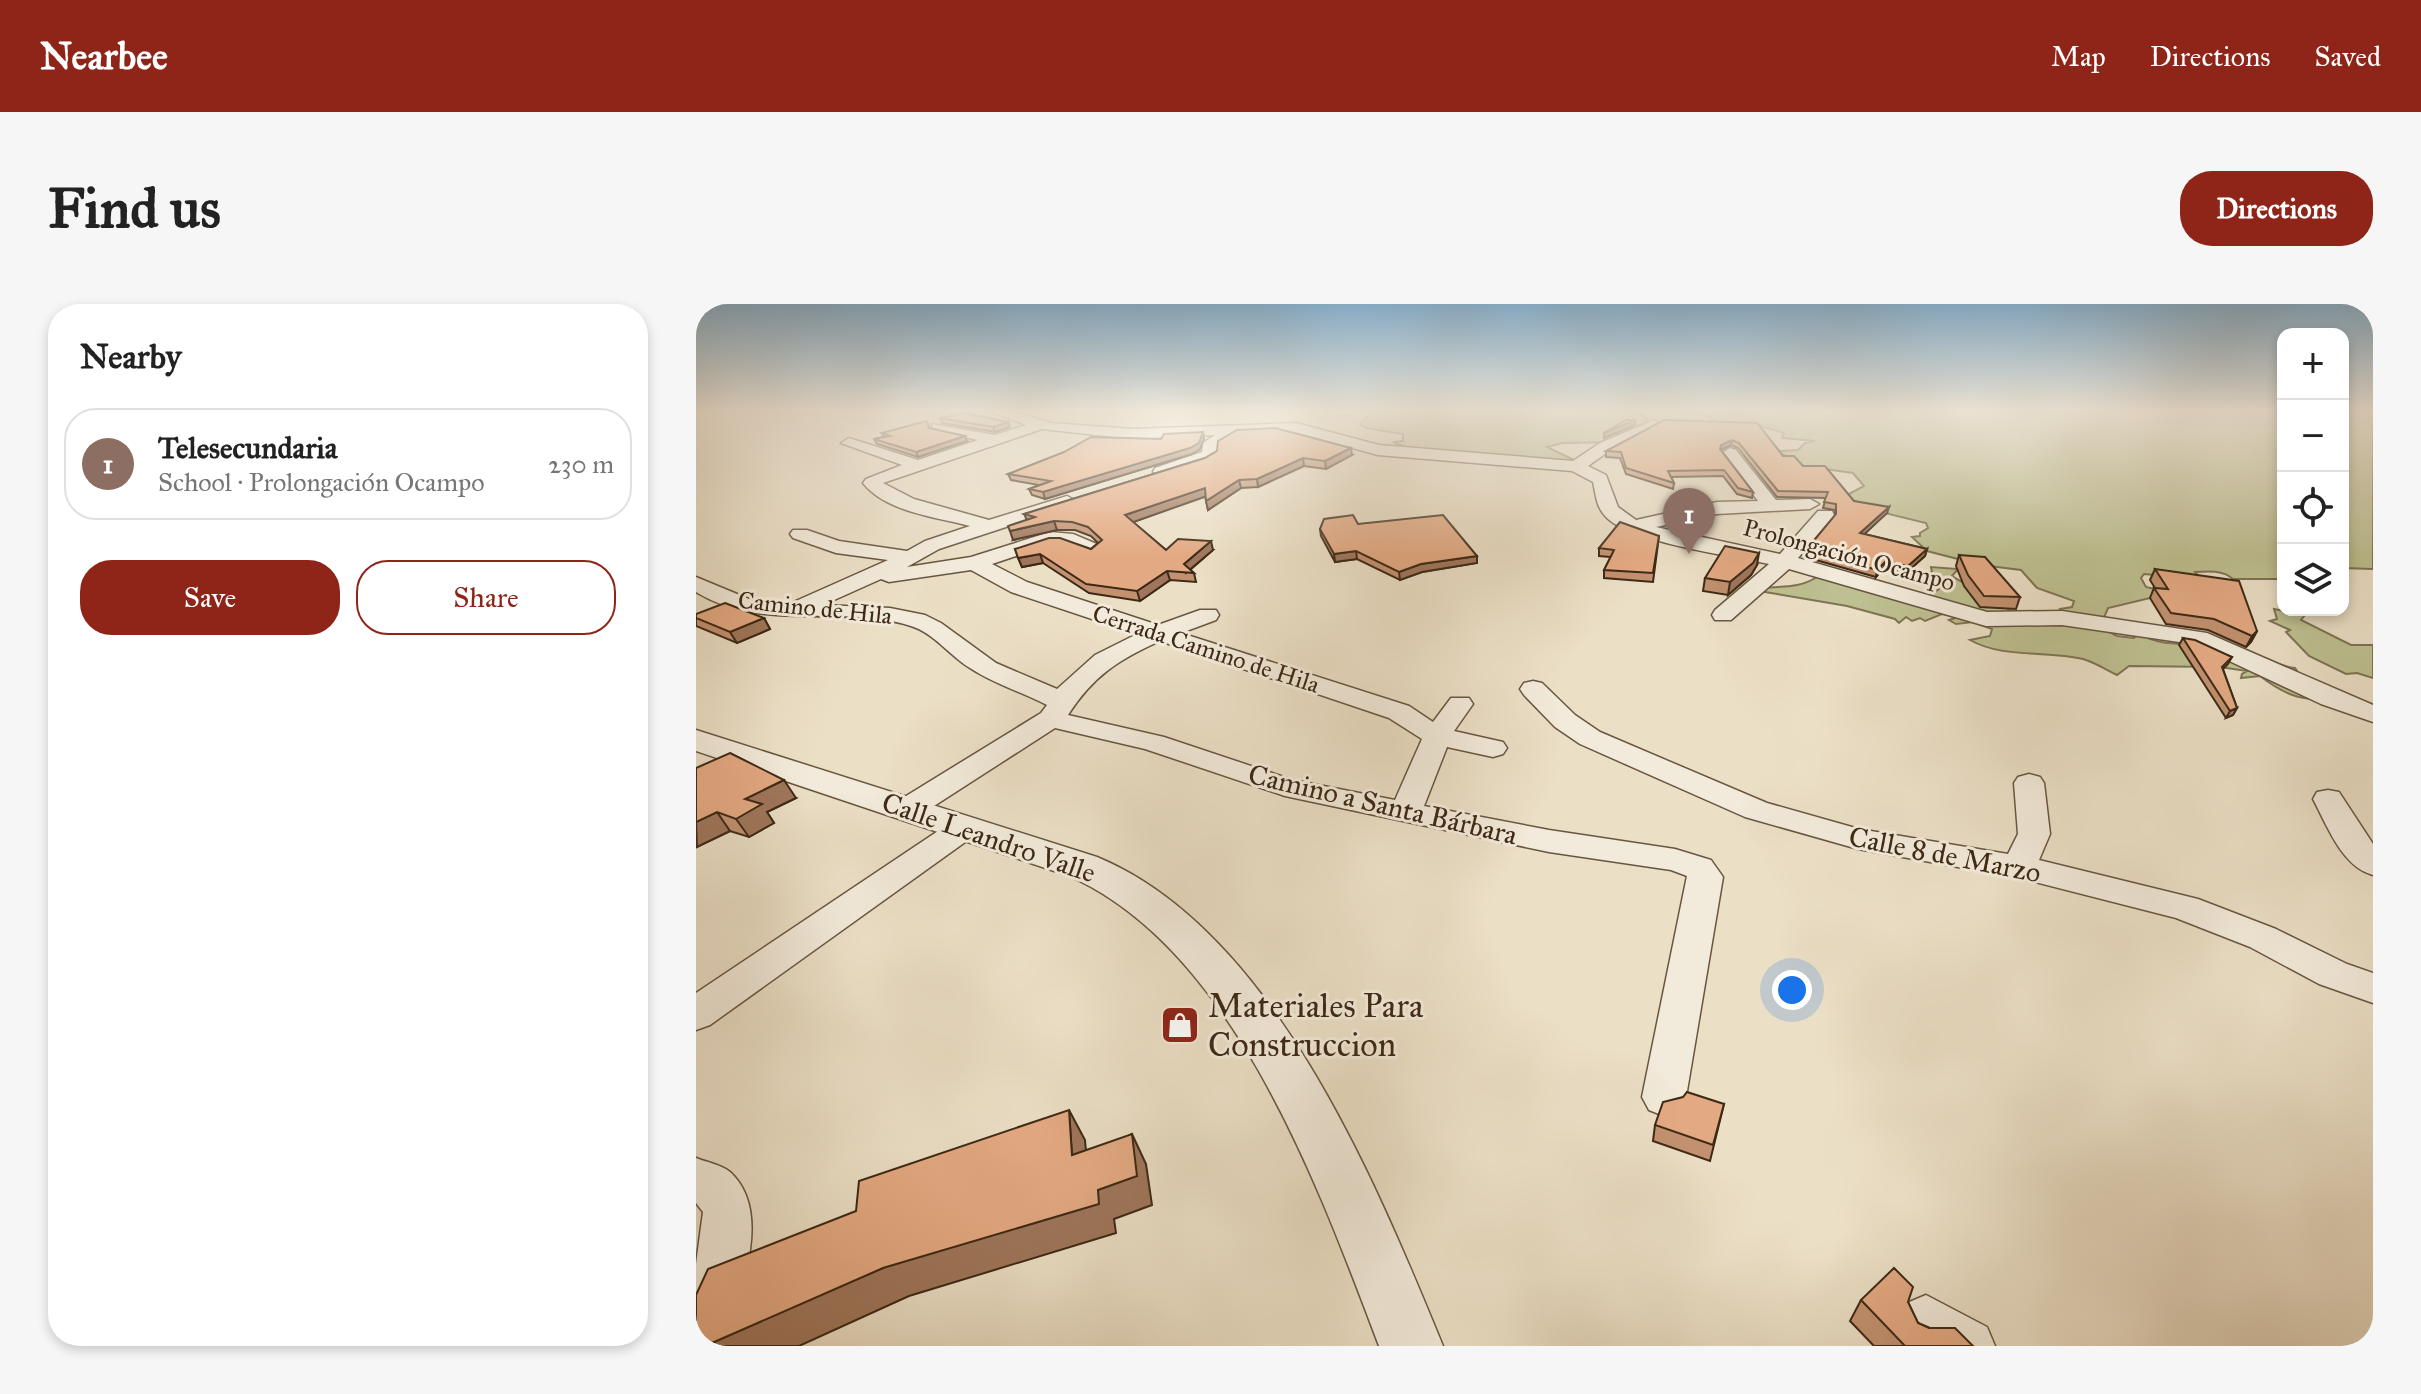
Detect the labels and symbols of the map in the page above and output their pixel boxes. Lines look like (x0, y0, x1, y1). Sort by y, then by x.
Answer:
pin: 1 (1663, 488, 1715, 554)
street label: Prolongación Ocampo (1740, 512, 1958, 598)
street label: Camino de Hila (736, 585, 894, 631)
street label: Cerrada Camino de Hila (1089, 598, 1324, 700)
street label: Camino a Santa Bárbara (1245, 757, 1521, 852)
street label: Calle Leandro Valle (877, 785, 1100, 890)
street label: Calle 8 de Marzo (1846, 819, 2044, 890)
your location (1772, 970, 1812, 1010)
place label: Materiales Para Construccion (1208, 985, 1424, 1065)
shop icon: Materiales Para Construccion (1159, 1004, 1201, 1046)

